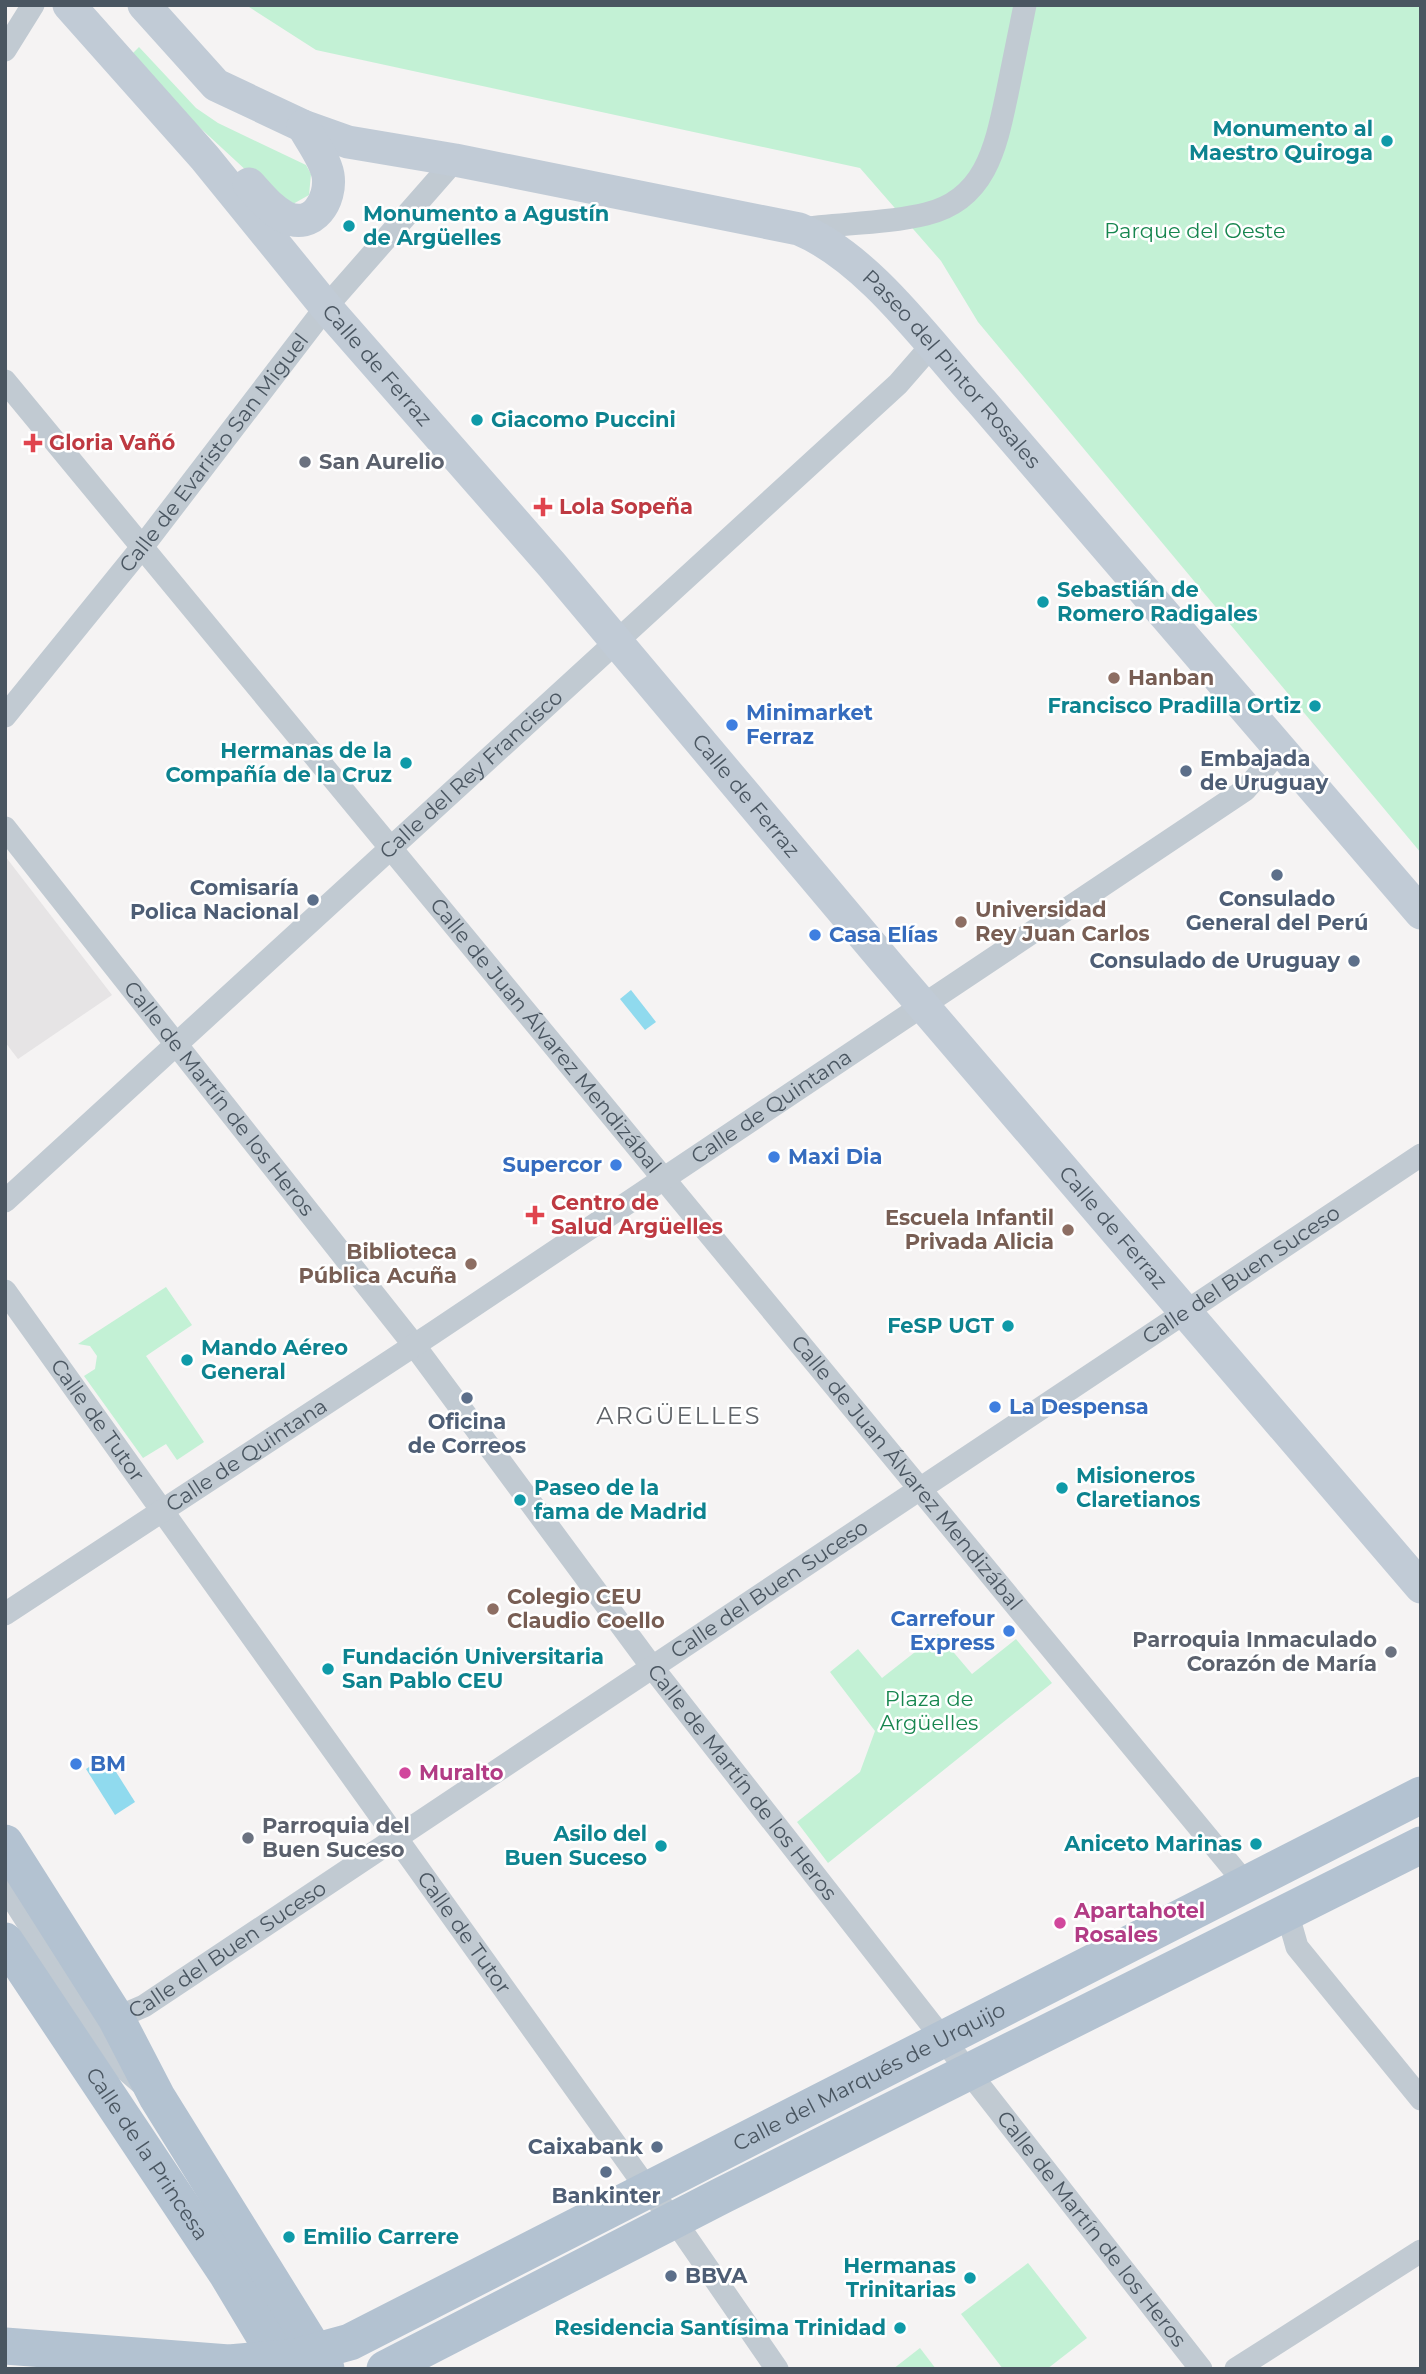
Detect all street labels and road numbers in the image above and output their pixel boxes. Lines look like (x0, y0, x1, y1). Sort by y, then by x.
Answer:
street label: Paseo del Pintor Rosales (858, 264, 1046, 473)
street label: Calle de Ferraz (317, 299, 437, 431)
street label: Calle de Evaristo San Miguel (114, 328, 313, 577)
street label: Calle del Rey Francisco (374, 684, 568, 864)
street label: Calle de Ferraz (687, 729, 805, 862)
street label: Calle de Juan Álvarez Mendizábal (425, 893, 667, 1178)
street label: Calle de Martín de los Heros (119, 976, 320, 1221)
street label: Calle de Quintana (686, 1044, 856, 1169)
street label: Calle de Ferraz (1054, 1161, 1173, 1294)
street label: Calle del Buen Suceso (1138, 1200, 1344, 1349)
street label: Calle de Juan Álvarez Mendizábal (786, 1330, 1028, 1615)
street label: Calle de Tutor (46, 1354, 150, 1486)
street label: Calle de Quintana (161, 1393, 332, 1517)
street label: Calle del Buen Suceso (666, 1514, 873, 1664)
street label: Calle de Martín de los Heros (643, 1659, 843, 1905)
street label: Calle de Tutor (412, 1866, 517, 1999)
street label: Calle del Buen Suceso (125, 1875, 331, 2023)
street label: Calle del Marqués de Urquijo (729, 1996, 1009, 2156)
street label: Calle de la Princesa (81, 2063, 214, 2245)
street label: Calle de Martín de los Heros (992, 2106, 1192, 2352)

